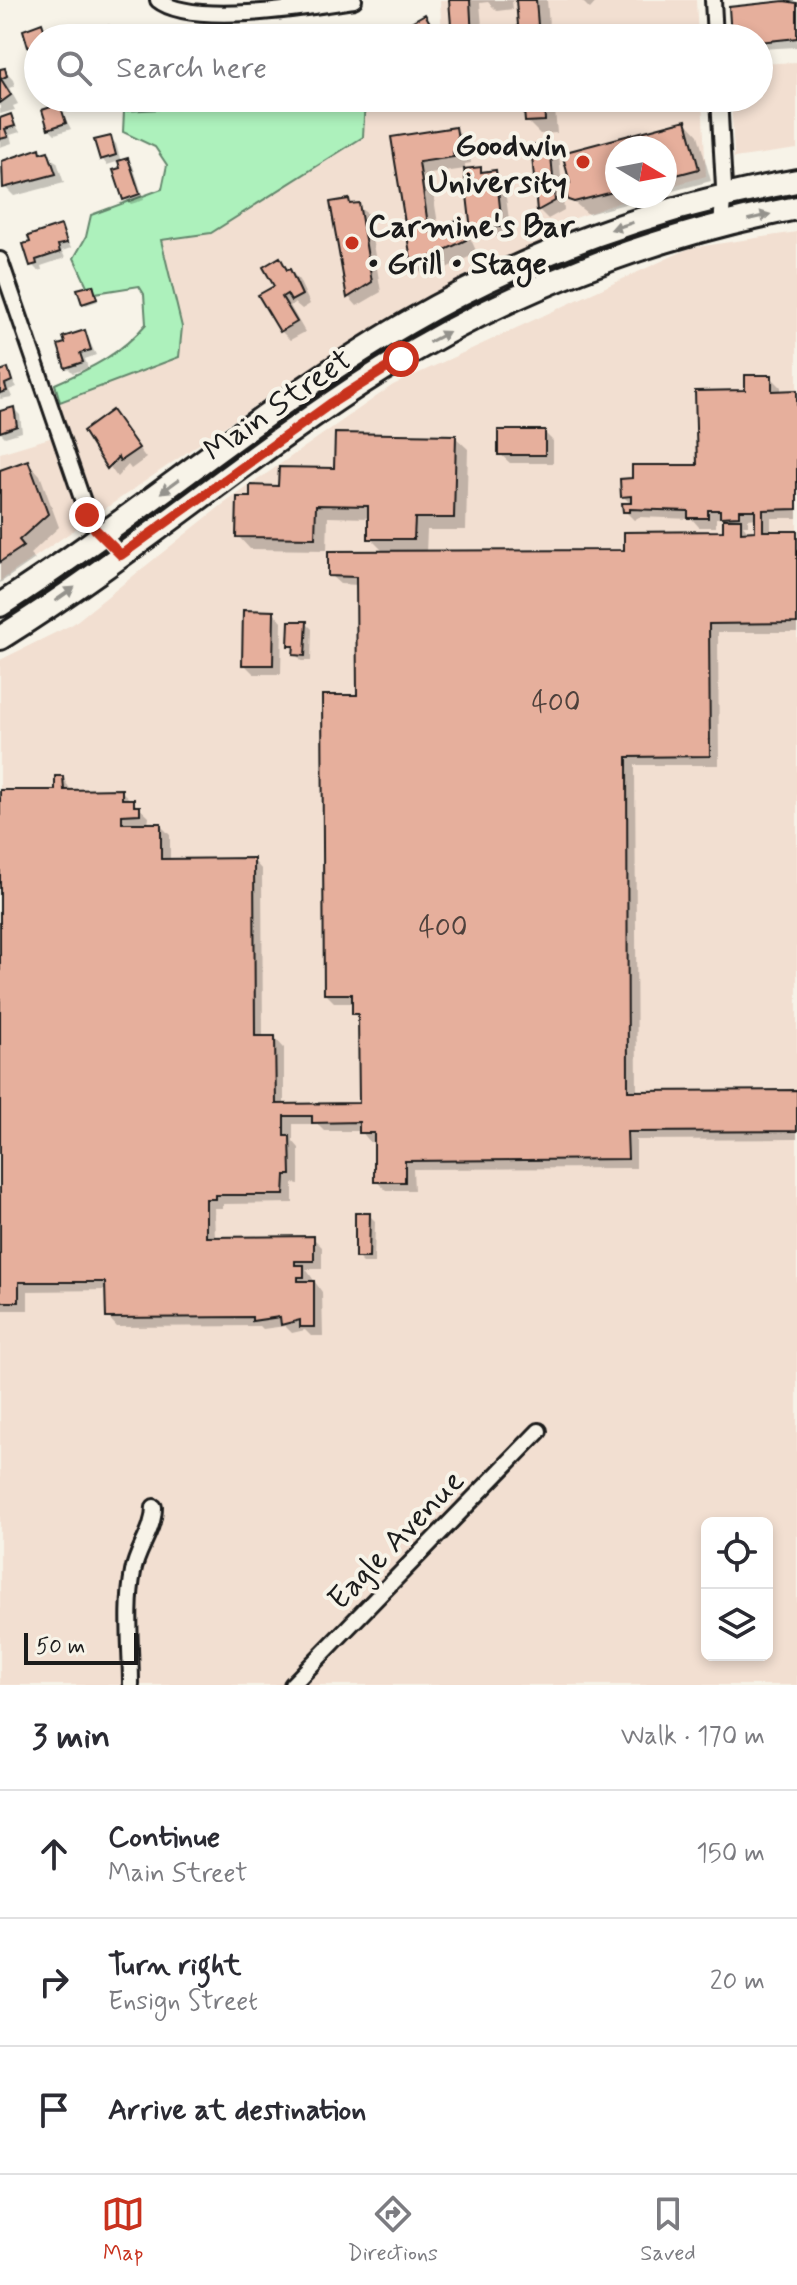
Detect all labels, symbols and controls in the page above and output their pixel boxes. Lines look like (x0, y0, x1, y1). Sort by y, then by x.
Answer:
search box (24, 24, 773, 112)
icon: search (52, 46, 96, 90)
text: Search here (116, 49, 267, 88)
place label: Goodwin University (428, 125, 567, 204)
north arrow (605, 136, 677, 208)
marker: Goodwin University (574, 153, 592, 171)
place label: Carmine's Bar • Grill • Stage (368, 206, 575, 288)
one-way arrow (747, 210, 772, 222)
one-way arrow (610, 220, 634, 233)
marker: Carmine's Bar • Grill • Stage (343, 234, 361, 252)
one-way arrow (428, 330, 450, 344)
street label: Main Street (196, 339, 361, 472)
route start (383, 341, 419, 377)
one-way arrow (160, 477, 181, 493)
route end (69, 497, 105, 533)
one-way arrow (55, 587, 76, 602)
house number: 400 (531, 685, 581, 722)
house number: 400 (418, 910, 468, 947)
street label: Eagle Avenue (319, 1461, 474, 1620)
map controls (701, 1517, 773, 1661)
button: locate (701, 1517, 773, 1589)
button: layers (701, 1589, 773, 1661)
scale bar (24, 1629, 138, 1665)
text: 50 m (36, 1633, 85, 1661)
text: 3 min (32, 1715, 110, 1760)
text: Walk · 170 m (621, 1720, 765, 1754)
text: Continue (108, 1818, 220, 1857)
icon: ahead (32, 1832, 76, 1876)
text: 150 m (696, 1837, 765, 1871)
text: Main Street (108, 1857, 248, 1891)
text: Turn right (108, 1946, 241, 1985)
icon: right (32, 1960, 76, 2004)
text: 20 m (710, 1965, 765, 1999)
text: Ensign Street (108, 1985, 258, 2019)
icon: arrive (32, 2088, 76, 2132)
text: Arrive at destination (108, 2091, 366, 2130)
tab: Map (101, 2192, 145, 2268)
tab: Directions (347, 2192, 438, 2268)
tab: Saved (640, 2192, 696, 2268)

